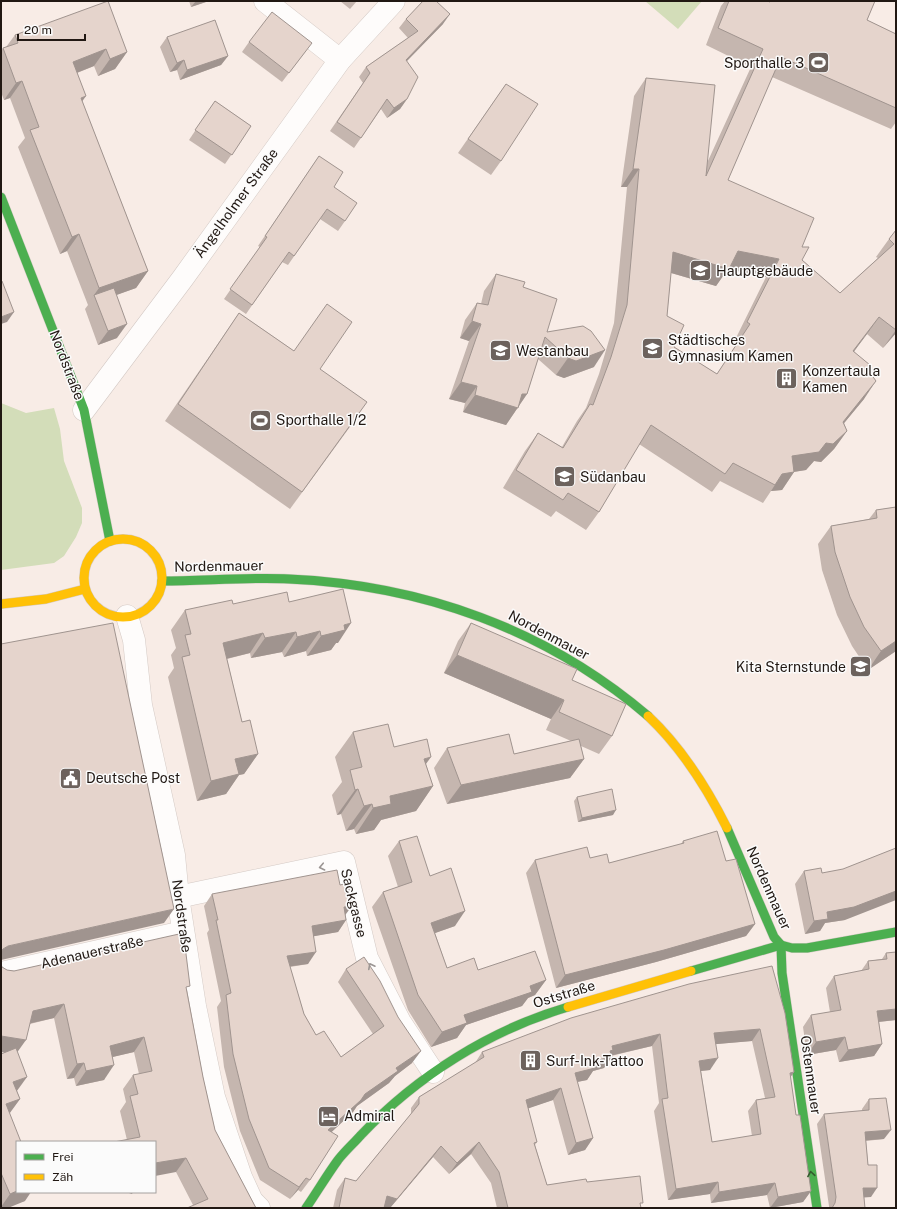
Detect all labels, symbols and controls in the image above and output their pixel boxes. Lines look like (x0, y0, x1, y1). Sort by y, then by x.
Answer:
scale bar (18, 16, 85, 42)
text: 20 m (24, 23, 52, 37)
sports icon: Sporthalle 3 (806, 50, 832, 76)
place label: Sporthalle 3 (724, 55, 804, 71)
street label: Ängelholmer Straße (189, 144, 281, 261)
school or university icon: Hauptgebäude (687, 258, 713, 284)
place label: Hauptgebäude (716, 263, 813, 279)
street label: Nordstraße (46, 328, 88, 402)
place label: Städtisches Gymnasium Kamen (668, 332, 793, 364)
school or university icon: Städtisches Gymnasium Kamen (639, 335, 665, 361)
school or university icon: Westanbau (487, 338, 513, 364)
place label: Westanbau (516, 343, 589, 359)
place label: Konzertaula Kamen (802, 363, 880, 395)
building icon: Konzertaula Kamen (773, 366, 799, 392)
sports icon: Sporthalle 1/2 (247, 407, 273, 433)
place label: Sporthalle 1/2 (276, 412, 366, 428)
school or university icon: Südanbau (551, 464, 577, 490)
place label: Südanbau (580, 469, 646, 485)
street label: Nordenmauer (174, 557, 264, 575)
street label: Nordenmauer (506, 607, 592, 663)
school or university icon: Kita Sternstunde (848, 654, 874, 680)
place label: Kita Sternstunde (736, 659, 846, 675)
public building icon: Deutsche Post (58, 765, 84, 791)
place label: Deutsche Post (86, 770, 180, 786)
street label: Nordenmauer (743, 844, 795, 932)
one-way arrow (319, 863, 325, 871)
street label: Sackgasse (338, 867, 370, 939)
street label: Nordstraße (169, 878, 195, 954)
street label: Adenauerstraße (39, 932, 145, 972)
one-way arrow (368, 963, 376, 970)
street label: Oststraße (531, 977, 597, 1011)
street label: Ostenmauer (798, 1034, 824, 1116)
building icon: Surf-Ink-Tattoo (517, 1048, 543, 1074)
place label: Surf-Ink-Tattoo (546, 1053, 644, 1069)
hotel icon: Admiral (316, 1103, 342, 1129)
place label: Admiral (344, 1108, 395, 1124)
legend (16, 1141, 156, 1193)
text: Frei (52, 1150, 74, 1164)
text: Zäh (52, 1170, 73, 1184)
one-way arrow (807, 1171, 816, 1177)

